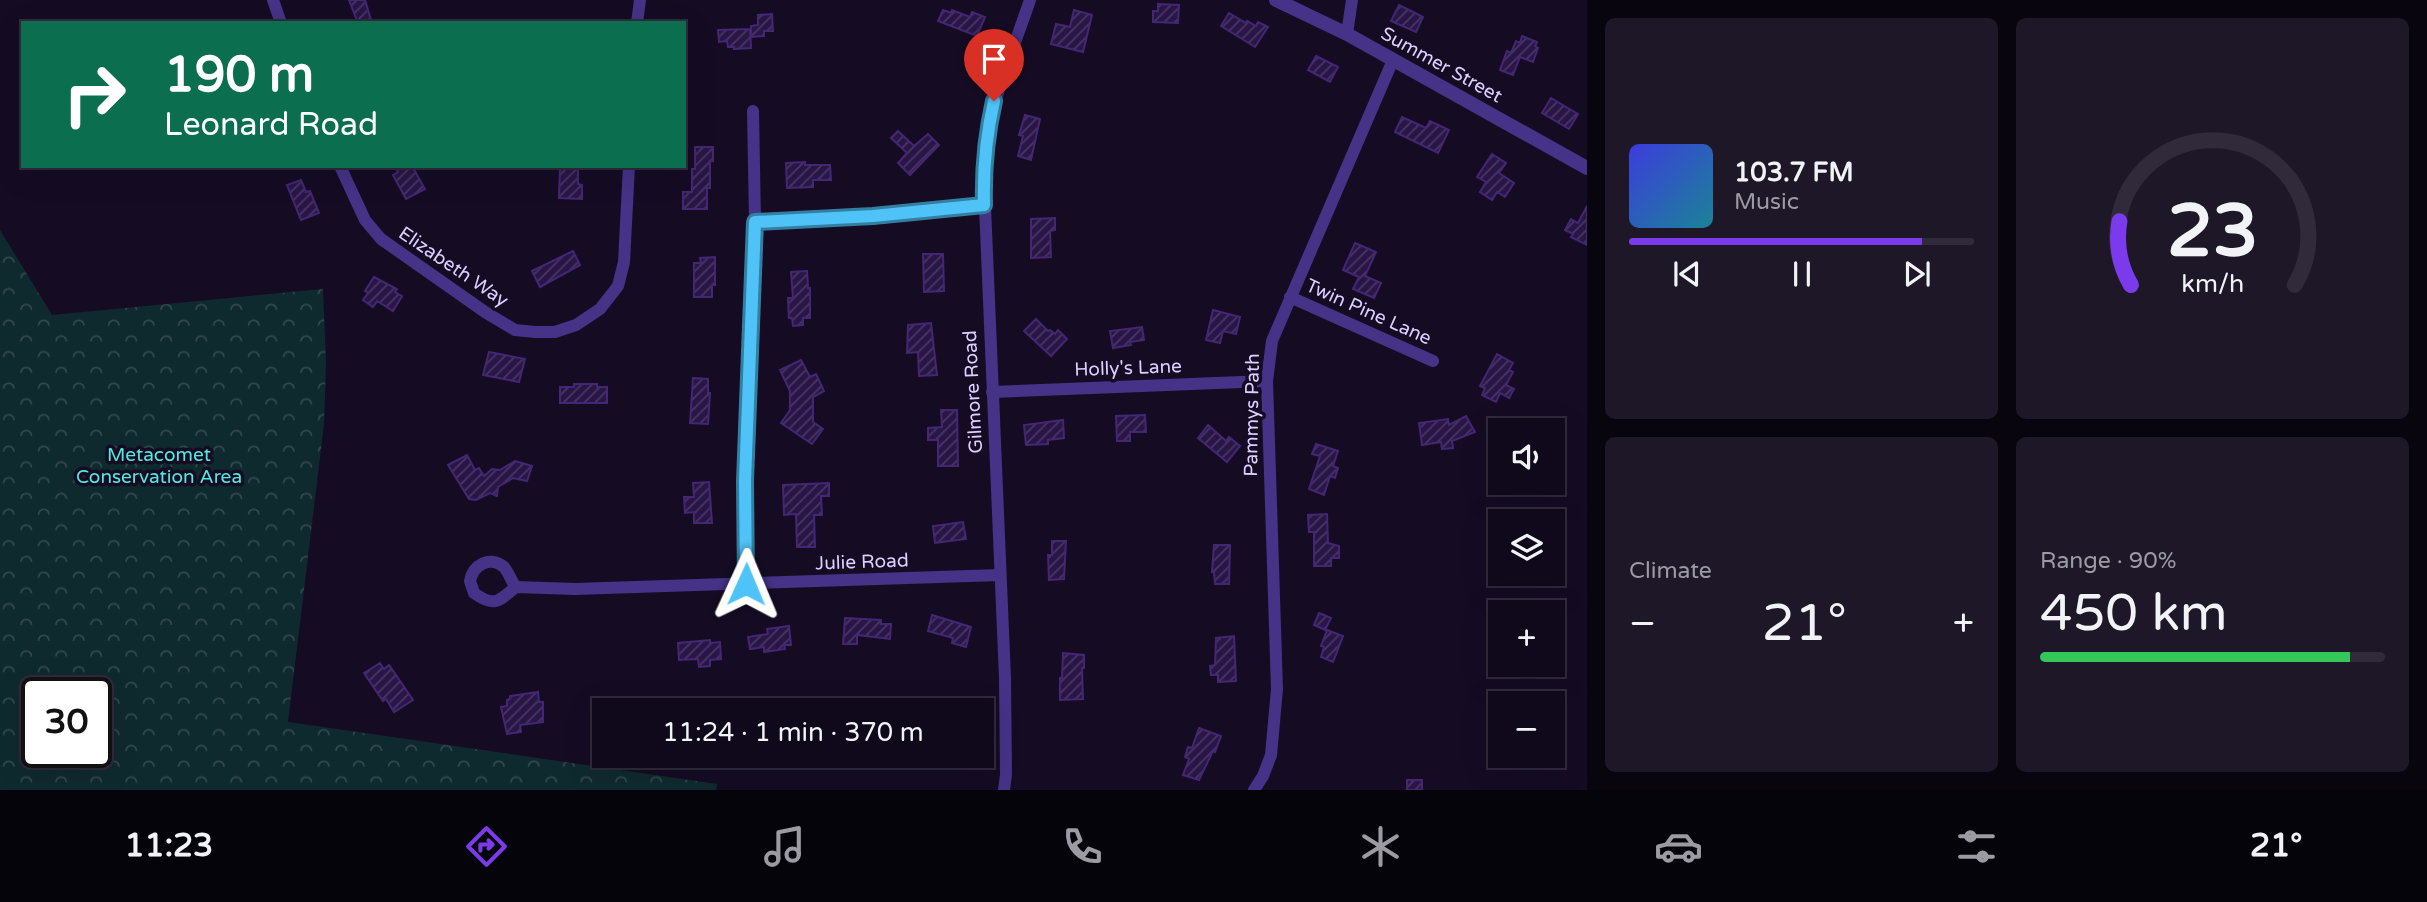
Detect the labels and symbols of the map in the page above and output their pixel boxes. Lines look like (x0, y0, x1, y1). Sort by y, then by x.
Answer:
street label: Summer Street (1377, 22, 1506, 107)
pin (964, 29, 1024, 101)
street label: Elizabeth Way (394, 222, 512, 312)
street label: Twin Pine Lane (1302, 274, 1435, 349)
street label: Gilmore Road (959, 330, 987, 454)
street label: Pammys Path (1240, 353, 1264, 477)
street label: Holly's Lane (1074, 355, 1182, 381)
park label: Metacomet Conservation Area (76, 444, 242, 488)
position arrow (709, 547, 783, 621)
street label: Julie Road (815, 549, 909, 575)
speed limit sign: 30 (21, 677, 112, 768)

